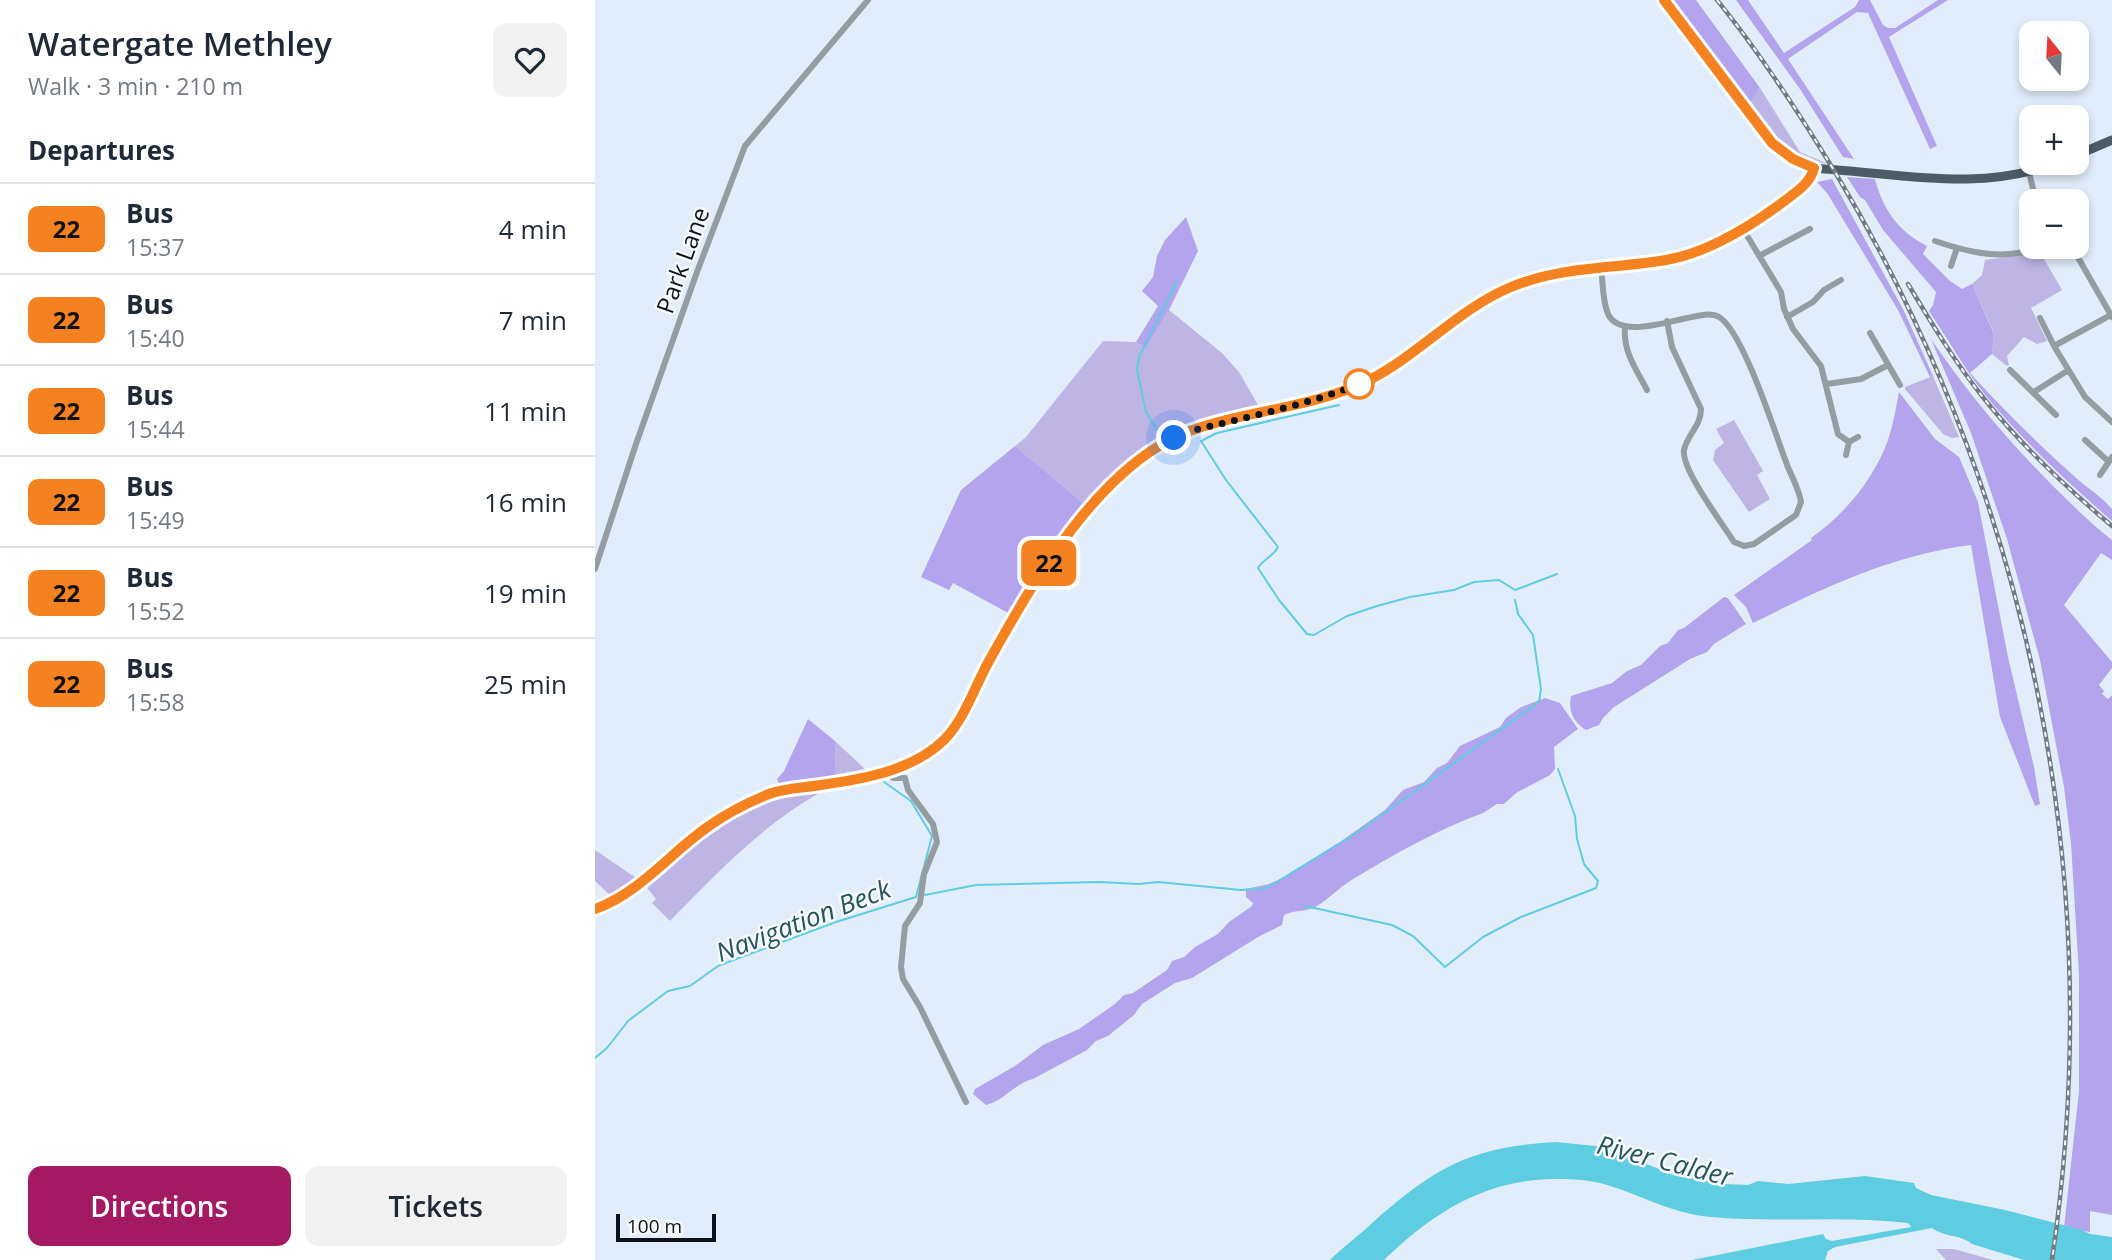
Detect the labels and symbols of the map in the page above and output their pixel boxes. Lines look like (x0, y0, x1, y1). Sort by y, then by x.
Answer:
north arrow (2019, 21, 2089, 91)
street label: Park Lane (648, 202, 716, 318)
unlabelled marker (1344, 369, 1374, 399)
your location (1156, 420, 1191, 455)
line badge: 22 (1017, 540, 1081, 586)
water label: Navigation Beck (711, 870, 897, 970)
water label: River Calder (1594, 1126, 1738, 1195)
scale bar (616, 1211, 716, 1243)

